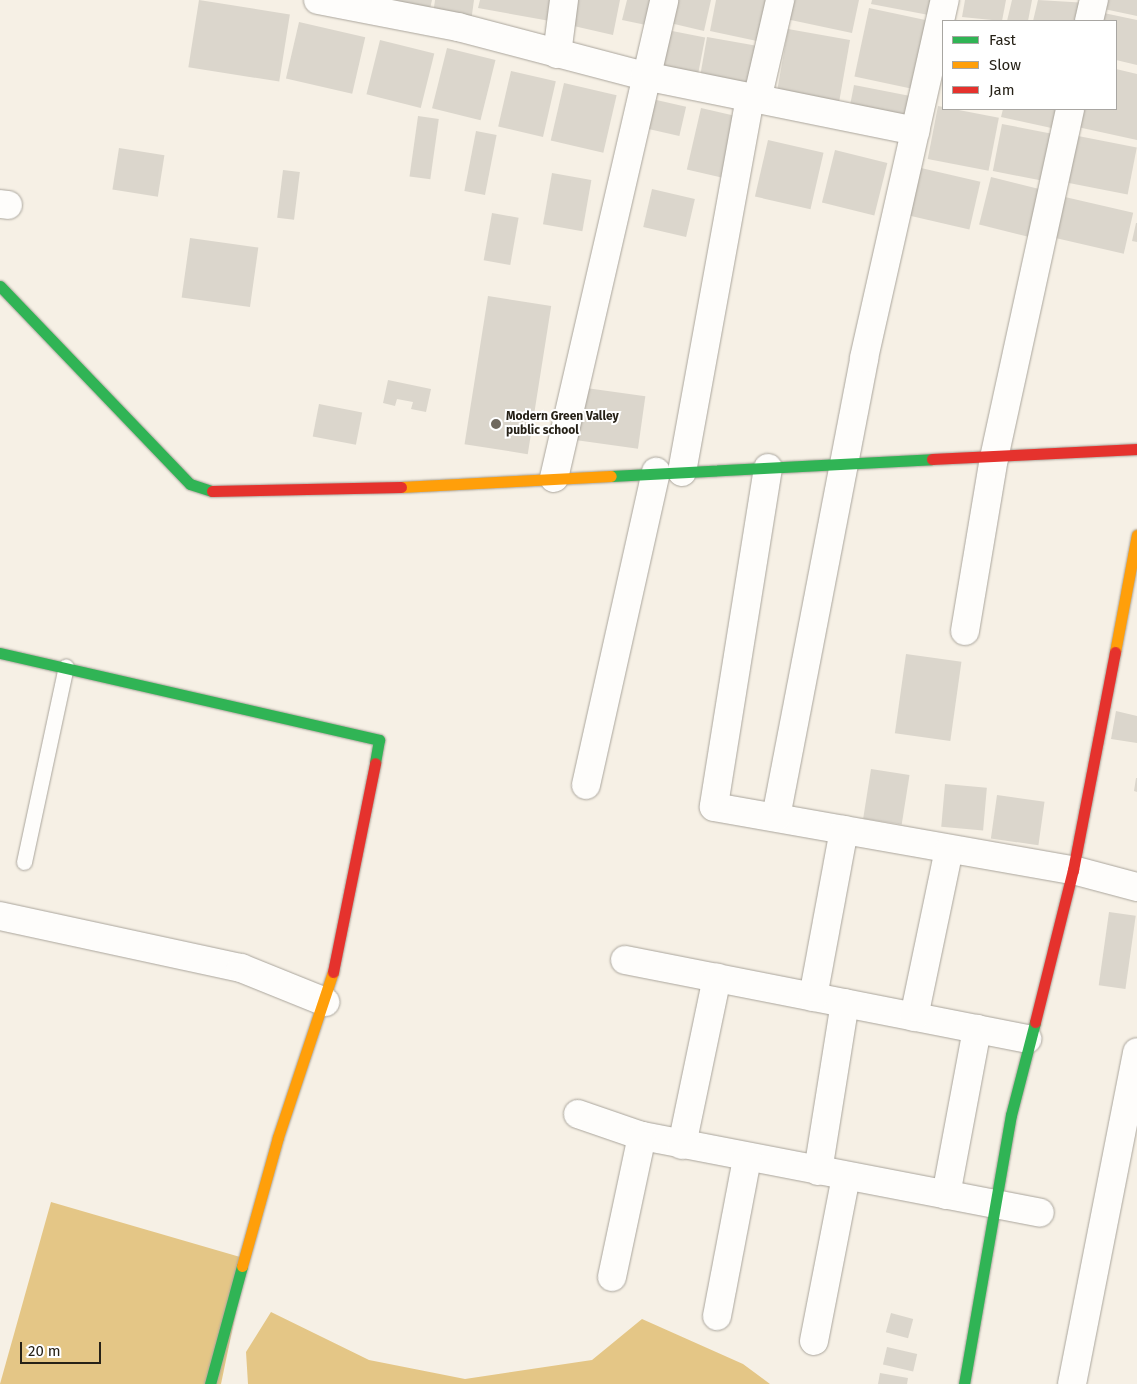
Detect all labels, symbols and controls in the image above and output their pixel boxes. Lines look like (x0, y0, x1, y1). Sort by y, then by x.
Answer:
legend (942, 20, 1117, 110)
text: Fast (989, 31, 1016, 49)
text: Slow (989, 56, 1021, 74)
text: Jam (989, 81, 1015, 99)
place label: Modern Green Valley public school (506, 410, 619, 438)
marker: Modern Green Valley public school (490, 418, 502, 430)
scale bar (22, 1332, 104, 1364)
text: 20 m (28, 1342, 61, 1360)

